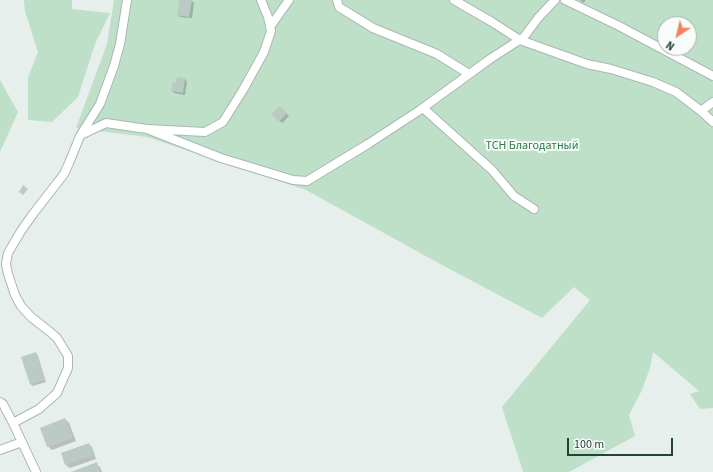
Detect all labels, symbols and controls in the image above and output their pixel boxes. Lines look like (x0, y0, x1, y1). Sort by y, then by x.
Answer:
north arrow (657, 16, 697, 56)
text: N (663, 37, 678, 54)
park label: ТСН Благодатный (486, 139, 578, 153)
scale bar (569, 430, 675, 456)
text: 100 m (574, 436, 604, 453)

